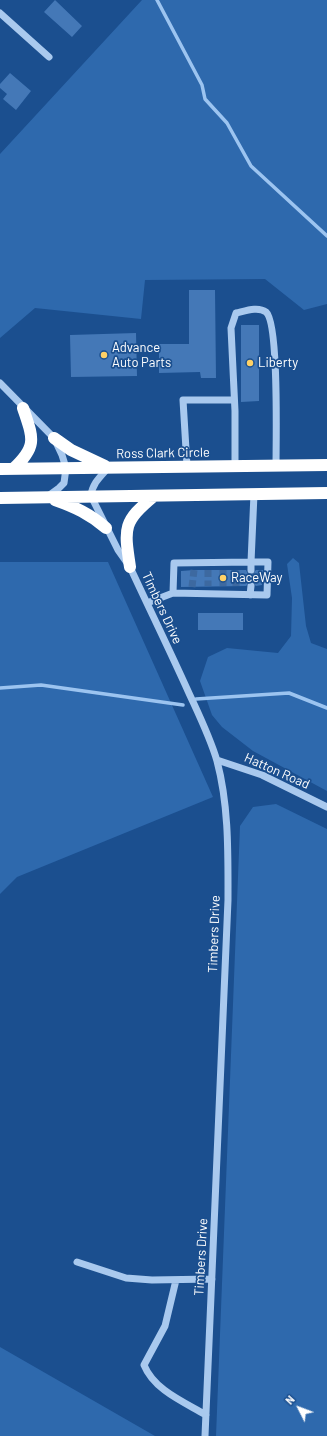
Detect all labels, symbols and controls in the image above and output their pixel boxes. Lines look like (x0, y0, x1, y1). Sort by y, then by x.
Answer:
place label: Advance Auto Parts (112, 340, 171, 371)
marker: Advance Auto Parts (99, 350, 109, 360)
place label: Liberty (258, 355, 298, 371)
marker: Liberty (245, 358, 255, 368)
street label: Ross Clark Circle (116, 444, 210, 462)
street label: Timbers Drive (139, 569, 185, 647)
place label: RaceWay (231, 570, 283, 586)
marker: RaceWay (218, 573, 228, 583)
street label: Hatton Road (242, 750, 312, 792)
street label: Timbers Drive (205, 895, 223, 973)
street label: Timbers Drive (191, 1218, 211, 1296)
north arrow (279, 1388, 319, 1428)
text: N (282, 1393, 297, 1407)

